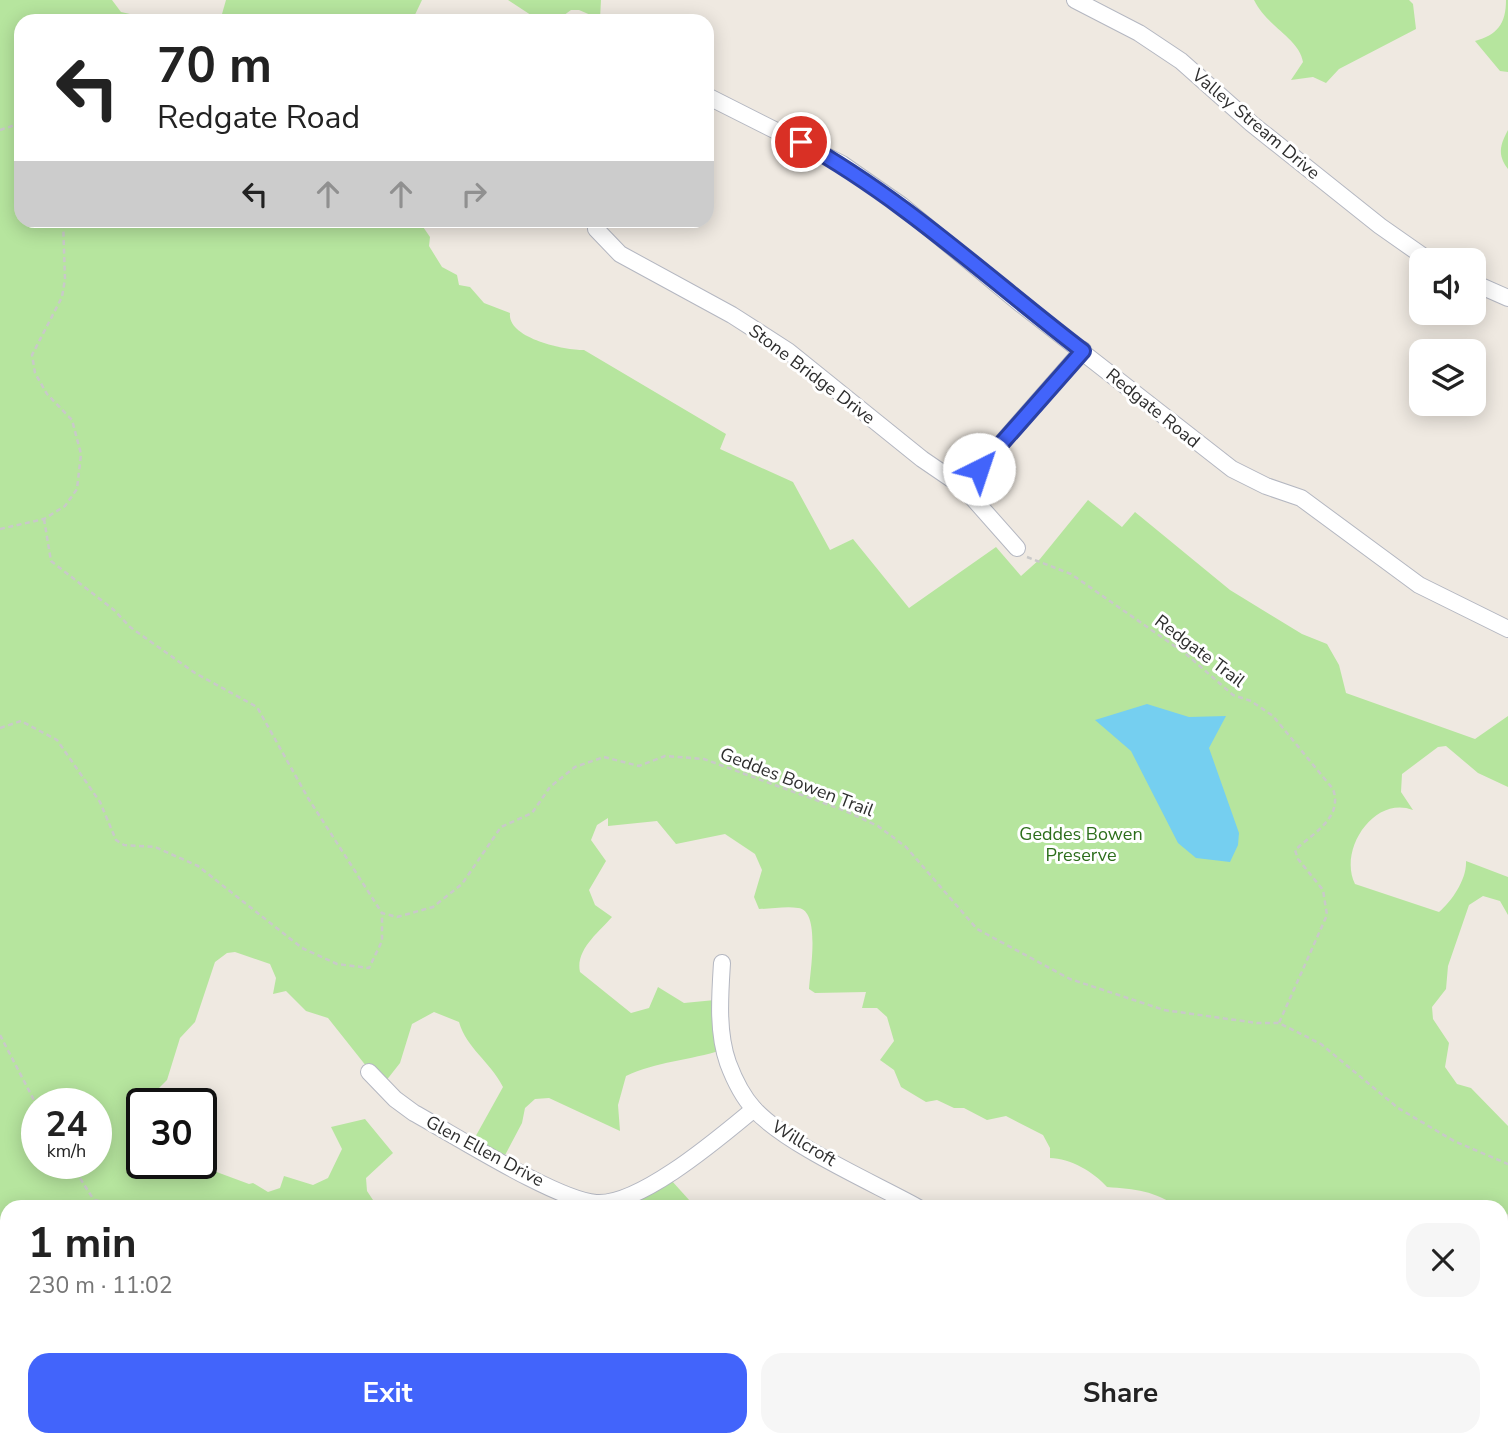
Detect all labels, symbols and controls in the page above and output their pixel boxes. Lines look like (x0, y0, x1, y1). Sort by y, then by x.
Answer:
text: 70 m (157, 32, 272, 99)
icon: left (42, 42, 133, 133)
street label: Valley Stream Drive (1186, 63, 1325, 185)
text: Redgate Road (157, 96, 360, 139)
pin (771, 112, 831, 172)
icon: arrive (782, 123, 820, 161)
icon: left (236, 175, 274, 213)
icon: ahead (309, 175, 347, 213)
icon: ahead (382, 175, 420, 213)
icon: right (455, 175, 493, 213)
map controls (1409, 248, 1486, 416)
button: sound (1409, 248, 1486, 325)
street label: Stone Bridge Drive (744, 319, 880, 429)
button: layers (1409, 339, 1486, 416)
street label: Redgate Road (1101, 363, 1205, 453)
position arrow (942, 432, 1016, 506)
street label: Redgate Trail (1150, 609, 1251, 693)
street label: Geddes Bowen Trail (717, 742, 878, 823)
park label: Geddes Bowen Preserve (1019, 822, 1143, 867)
speed limit sign: 30 (126, 1088, 217, 1179)
text: 24 (45, 1101, 88, 1148)
street label: Glen Ellen Drive (422, 1110, 548, 1192)
street label: Willcroft (767, 1114, 841, 1172)
text: km/h (47, 1139, 86, 1163)
text: 1 min (28, 1215, 137, 1272)
button: close (1406, 1223, 1480, 1297)
text: 230 m · 11:02 (28, 1270, 173, 1301)
button: Exit (28, 1353, 747, 1433)
button: Share (761, 1353, 1480, 1433)

